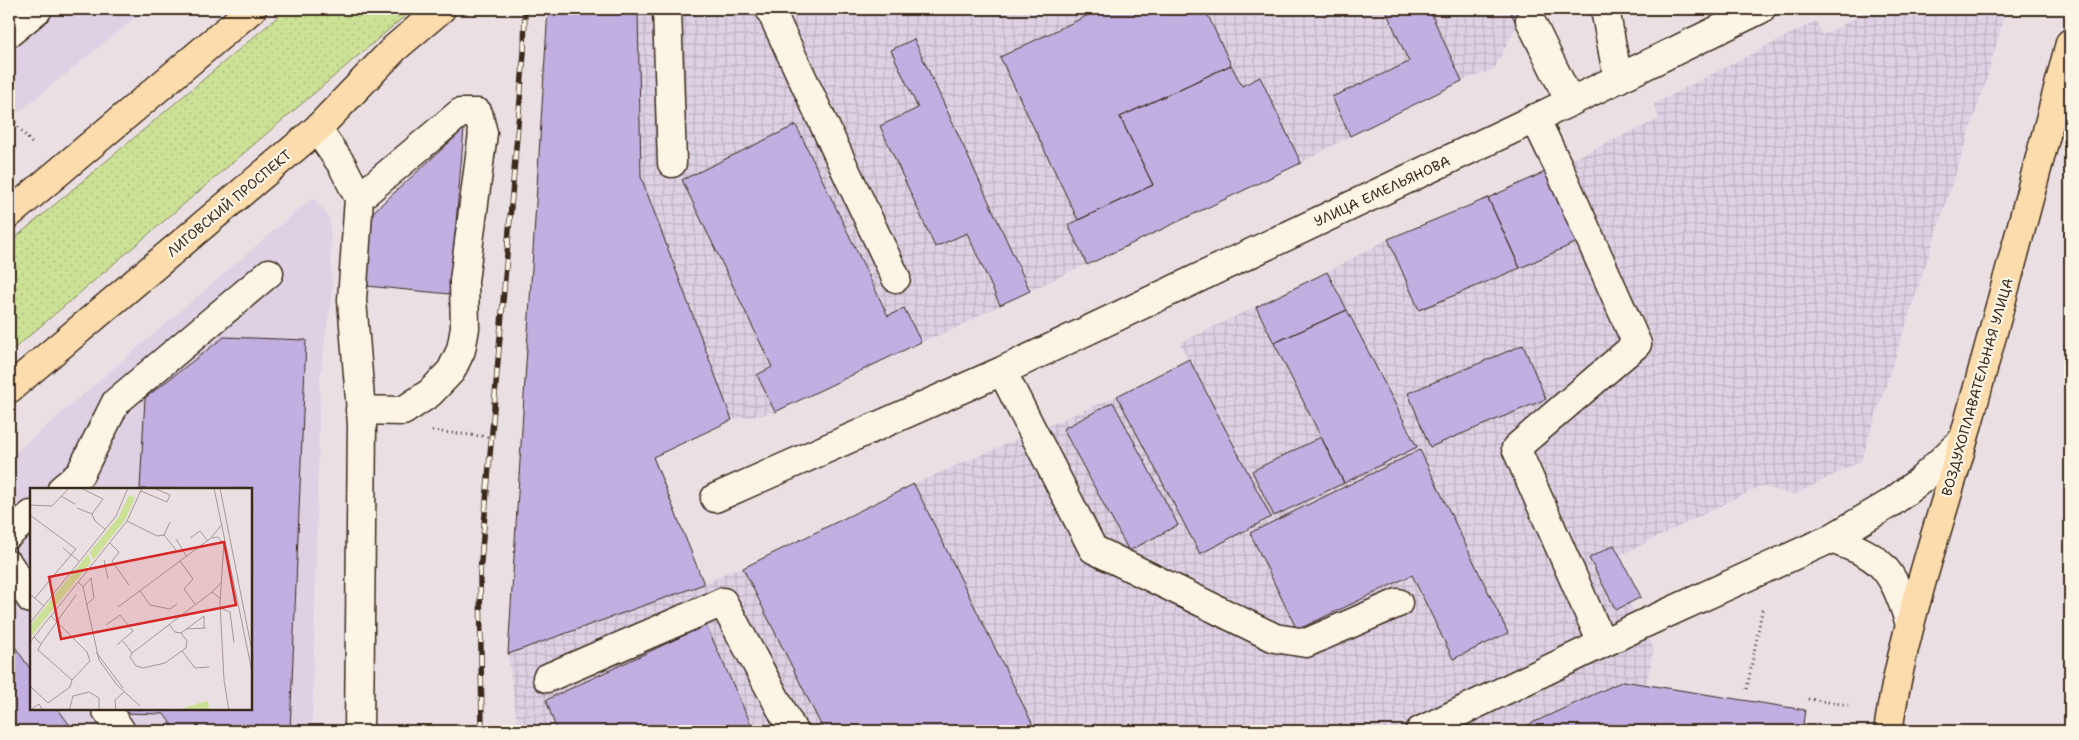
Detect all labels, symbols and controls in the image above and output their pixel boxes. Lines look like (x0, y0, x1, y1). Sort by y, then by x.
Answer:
street label: ЛИГОВСКИЙ ПРОСПЕКТ (163, 145, 295, 260)
street label: УЛИЦА ЕМЕЛЬЯНОВА (1311, 152, 1453, 230)
street label: ВОЗДУХОПЛАВАТЕЛЬНАЯ УЛИЦА (1937, 276, 2017, 498)
inset map (30, 488, 252, 710)

